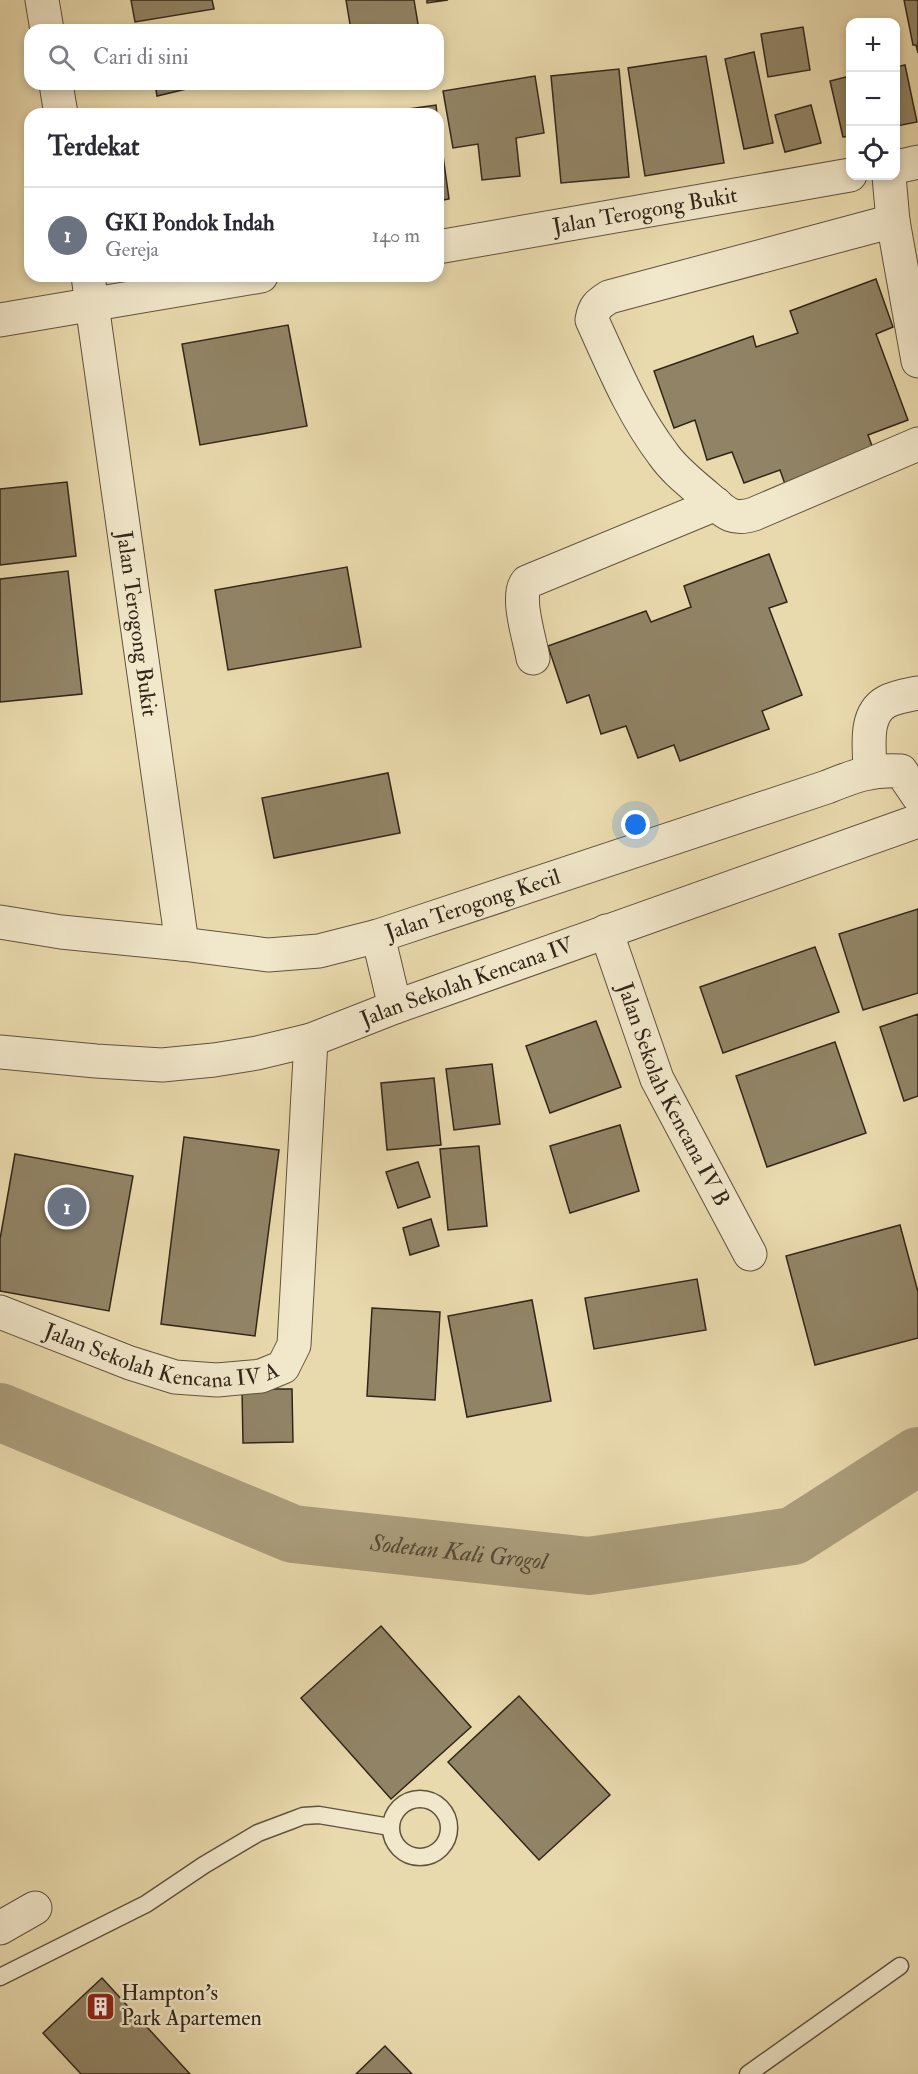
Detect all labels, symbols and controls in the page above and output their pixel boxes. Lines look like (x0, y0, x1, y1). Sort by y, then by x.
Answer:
map controls (846, 18, 900, 180)
button: + (846, 18, 900, 72)
search box (24, 24, 444, 90)
icon: search (45, 41, 78, 74)
text: Cari di sini (93, 43, 189, 71)
button: − (846, 72, 900, 126)
button: locate (846, 126, 900, 180)
text: Terdekat (48, 131, 139, 163)
street label: Jalan Terogong Bukit (549, 181, 739, 241)
text: GKI Pondok Indah (105, 209, 275, 237)
text: 1 (64, 223, 71, 248)
text: 140 m (372, 223, 420, 248)
text: Gereja (105, 237, 159, 262)
street label: Jalan Terogong Bukit (110, 528, 164, 718)
your location (621, 810, 650, 839)
street label: Jalan Terogong Kecil (381, 862, 564, 947)
street label: Jalan Sekolah Kencana IV (355, 930, 578, 1034)
street label: Jalan Sekolah Kencana IV B (611, 978, 736, 1211)
pin: 1 (48, 1184, 86, 1230)
street label: Jalan Sekolah Kencana IV A (39, 1316, 283, 1394)
water label: Sodetan Kali Grogol (368, 1527, 551, 1577)
place label: Hampton's Park Apartemen (121, 1979, 262, 2033)
building icon: Hampton's Park Apartemen (84, 1990, 116, 2022)

